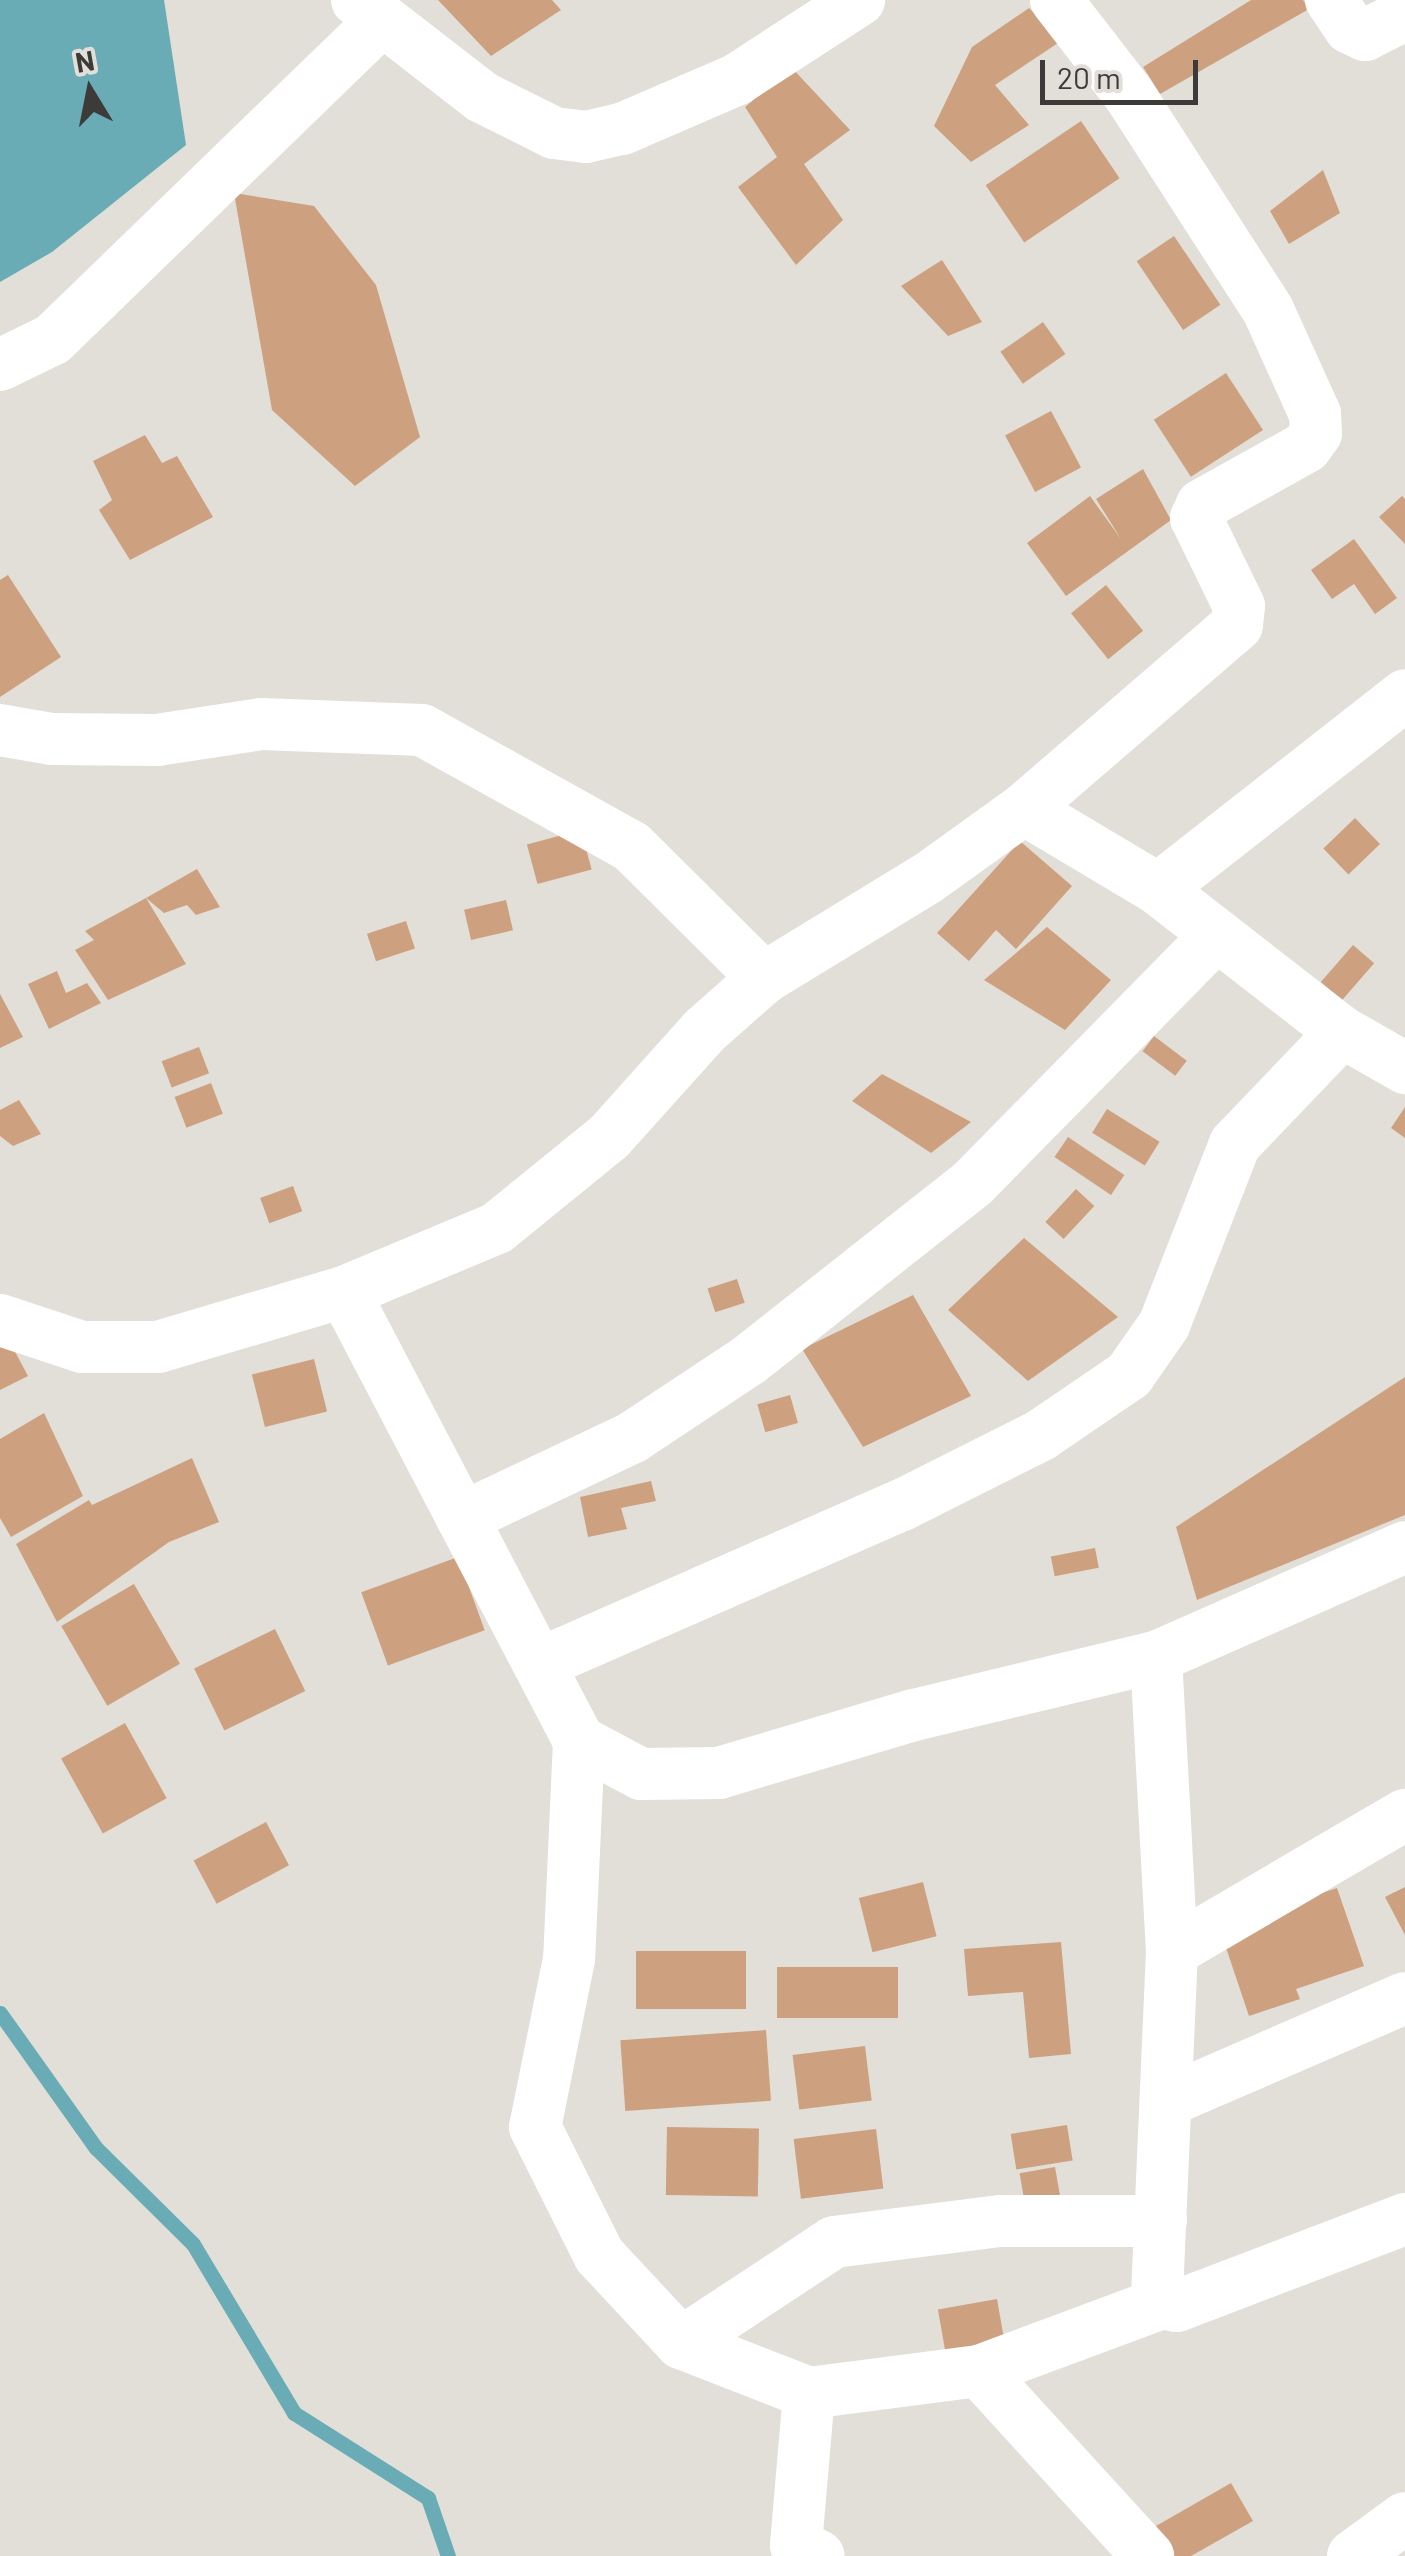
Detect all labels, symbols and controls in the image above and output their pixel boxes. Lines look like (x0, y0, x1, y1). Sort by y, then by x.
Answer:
north arrow (40, 40, 140, 140)
scale bar (1045, 40, 1202, 102)
text: N (73, 42, 97, 79)
text: 20 m (1057, 59, 1121, 95)

